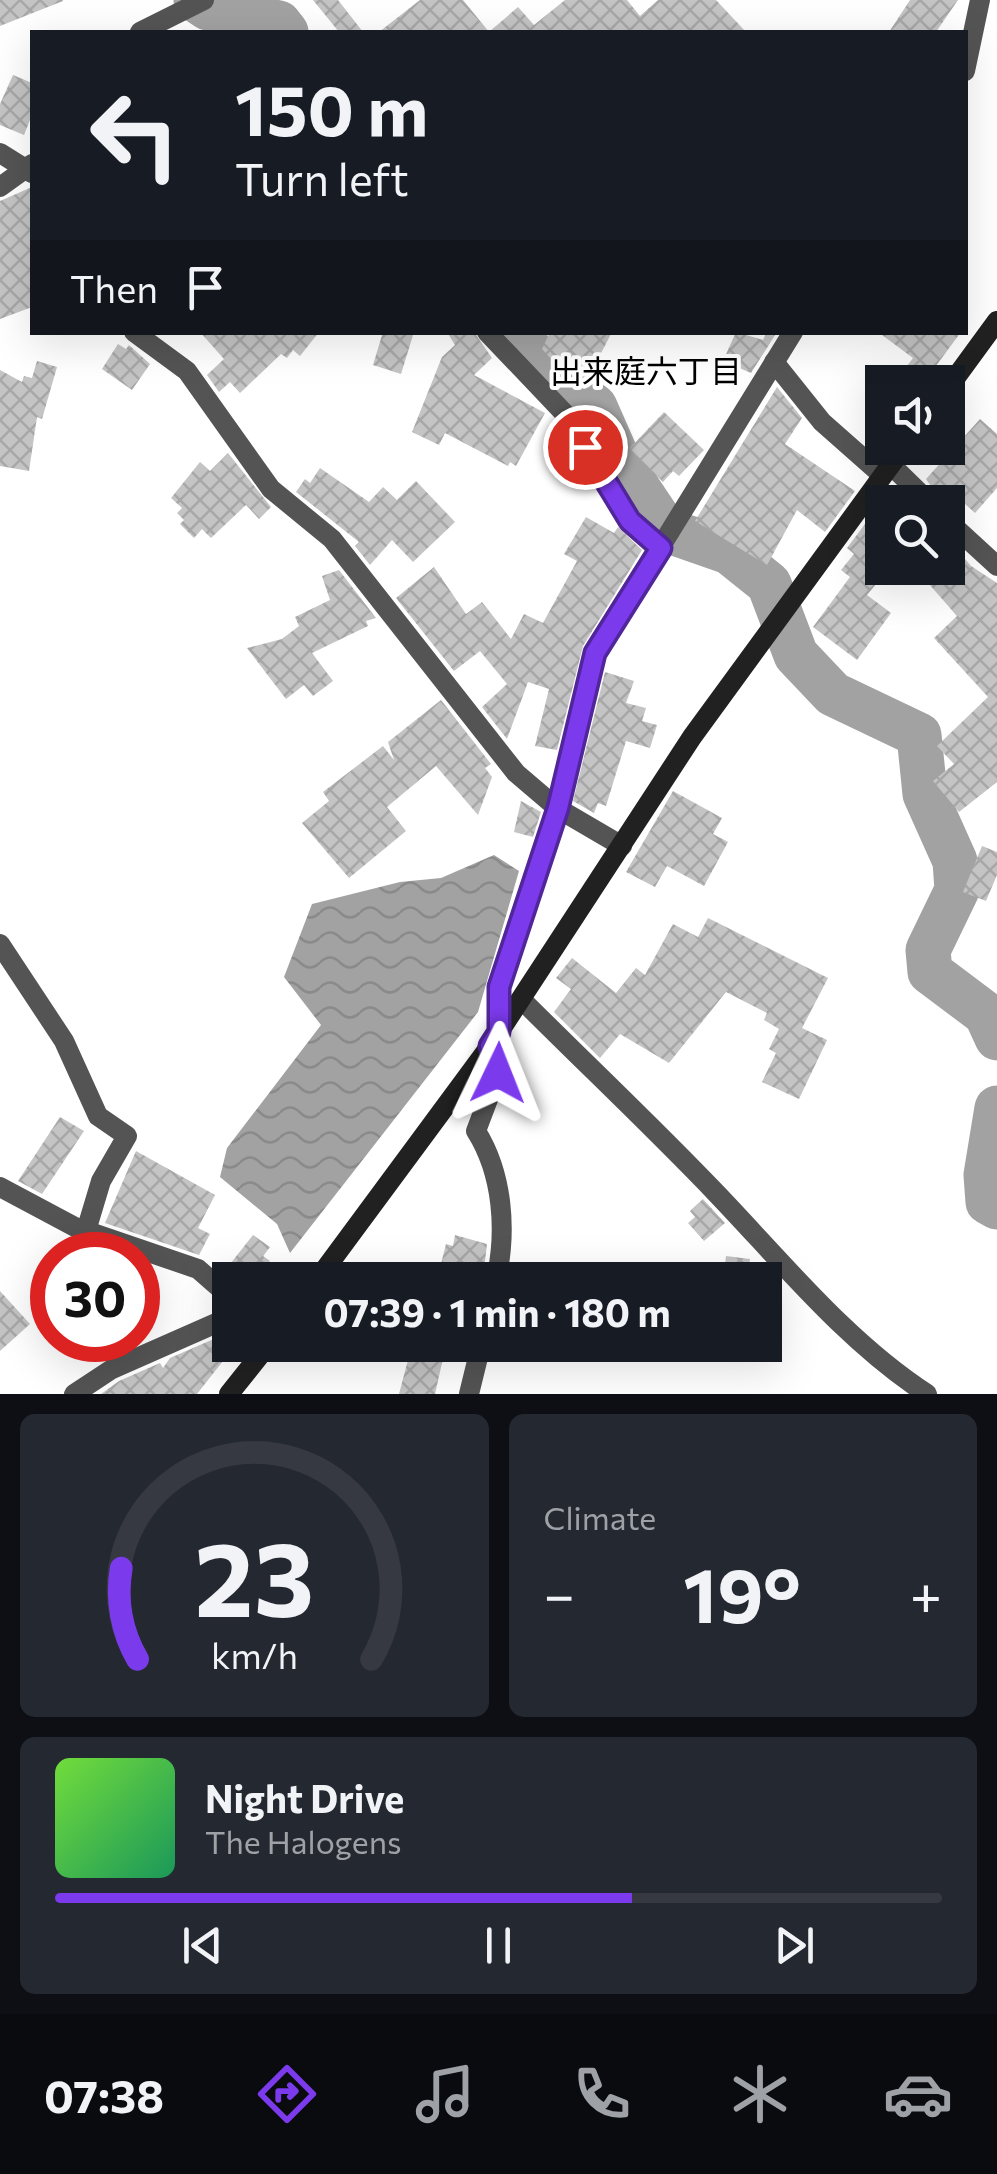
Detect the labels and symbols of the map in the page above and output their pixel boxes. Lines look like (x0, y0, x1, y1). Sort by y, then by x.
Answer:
district label: 出来庭六丁目 (550, 350, 742, 390)
pin (543, 405, 628, 490)
position arrow (446, 1021, 550, 1125)
speed limit sign: 30 (30, 1232, 160, 1362)

